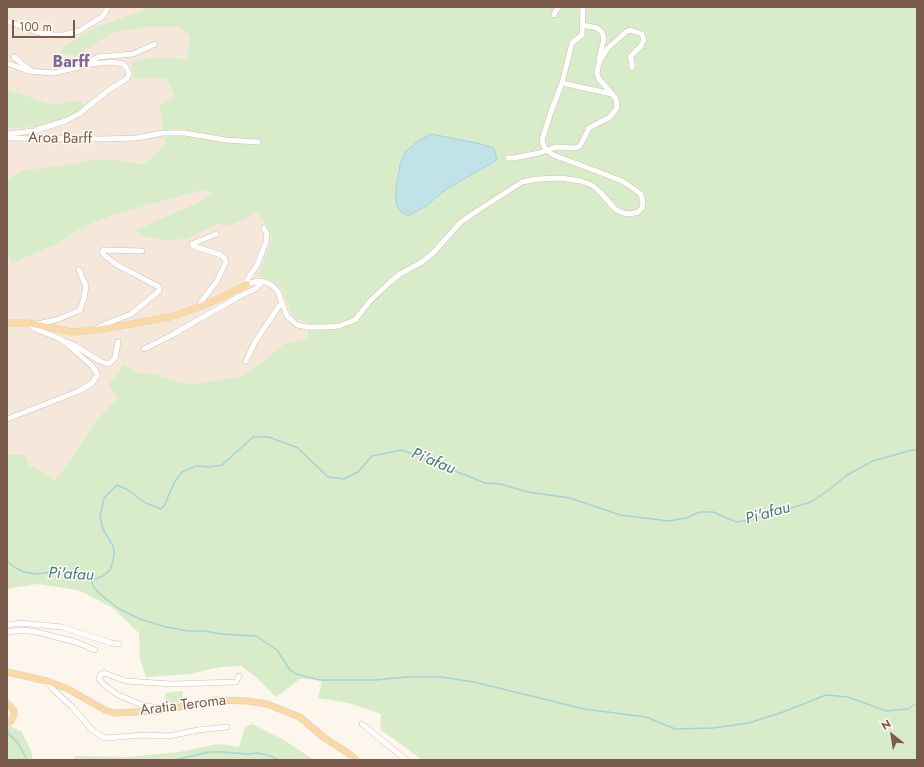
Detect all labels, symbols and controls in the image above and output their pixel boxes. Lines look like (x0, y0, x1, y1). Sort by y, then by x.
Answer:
scale bar (14, 12, 77, 38)
text: 100 m (19, 18, 52, 36)
district label: Barff (53, 53, 89, 73)
street label: Aroa Barff (28, 129, 92, 149)
water label: Pi'afau (408, 445, 458, 479)
water label: Pi'afau (743, 498, 793, 530)
water label: Pi'afau (48, 564, 94, 586)
street label: Aratia Teroma (139, 692, 227, 720)
north arrow (872, 715, 912, 755)
text: N (878, 715, 894, 734)

